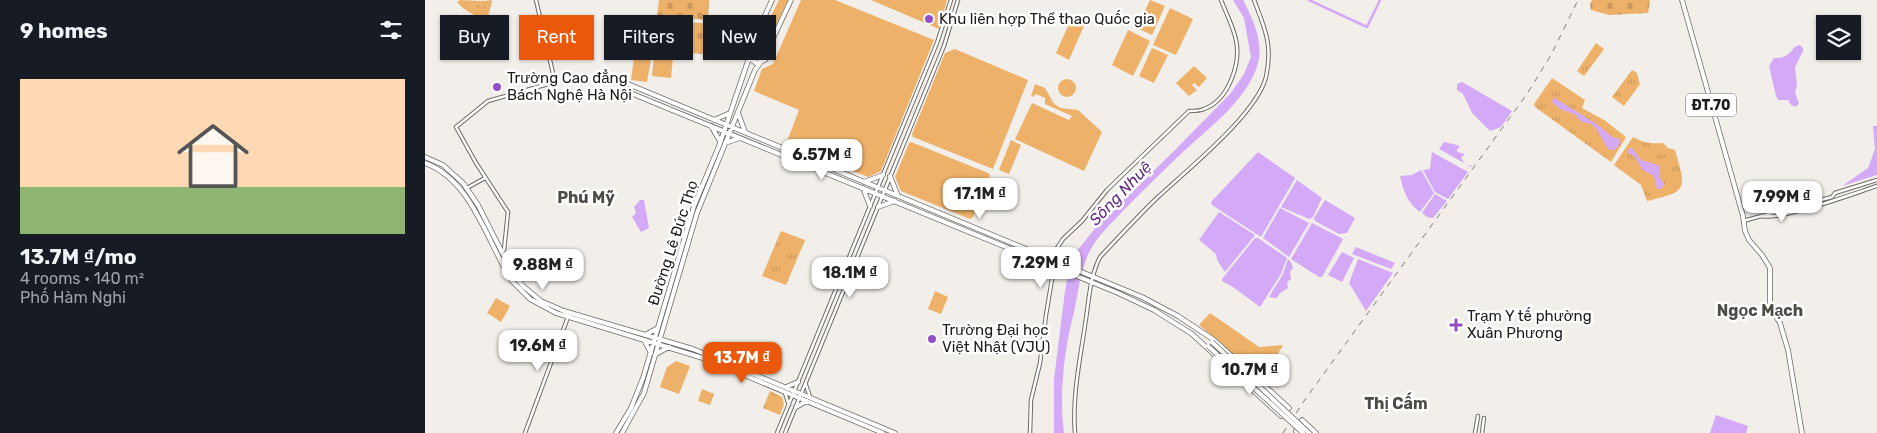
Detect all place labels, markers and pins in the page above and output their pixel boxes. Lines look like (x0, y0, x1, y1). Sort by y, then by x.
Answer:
place label: Khu liên hợp Thể thao Quốc gia (939, 10, 1155, 28)
marker: Khu liên hợp Thể thao Quốc gia (923, 13, 935, 25)
place label: Trường Cao đẳng Bách Nghệ Hà Nội (507, 69, 632, 104)
marker: Trường Cao đẳng Bách Nghệ Hà Nội (491, 81, 503, 93)
pin: 6.57M ₫ (776, 138, 868, 181)
pin: 17.1M ₫ (934, 178, 1026, 220)
pin: 7.99M ₫ (1736, 180, 1828, 223)
pin: 7.29M ₫ (995, 246, 1087, 289)
pin: 9.88M ₫ (497, 248, 589, 291)
pin: 18.1M ₫ (804, 256, 896, 299)
place label: Trạm Y tế phường Xuân Phương (1467, 307, 1592, 342)
marker: Trạm Y tế phường Xuân Phương (1449, 318, 1463, 332)
place label: Trường Đại học Việt Nhật (VJU) (942, 321, 1050, 356)
pin: 19.6M ₫ (492, 330, 584, 372)
marker: Trường Đại học Việt Nhật (VJU) (926, 333, 938, 345)
pin: 13.7M ₫ (696, 342, 788, 384)
pin: 10.7M ₫ (1204, 354, 1296, 396)

